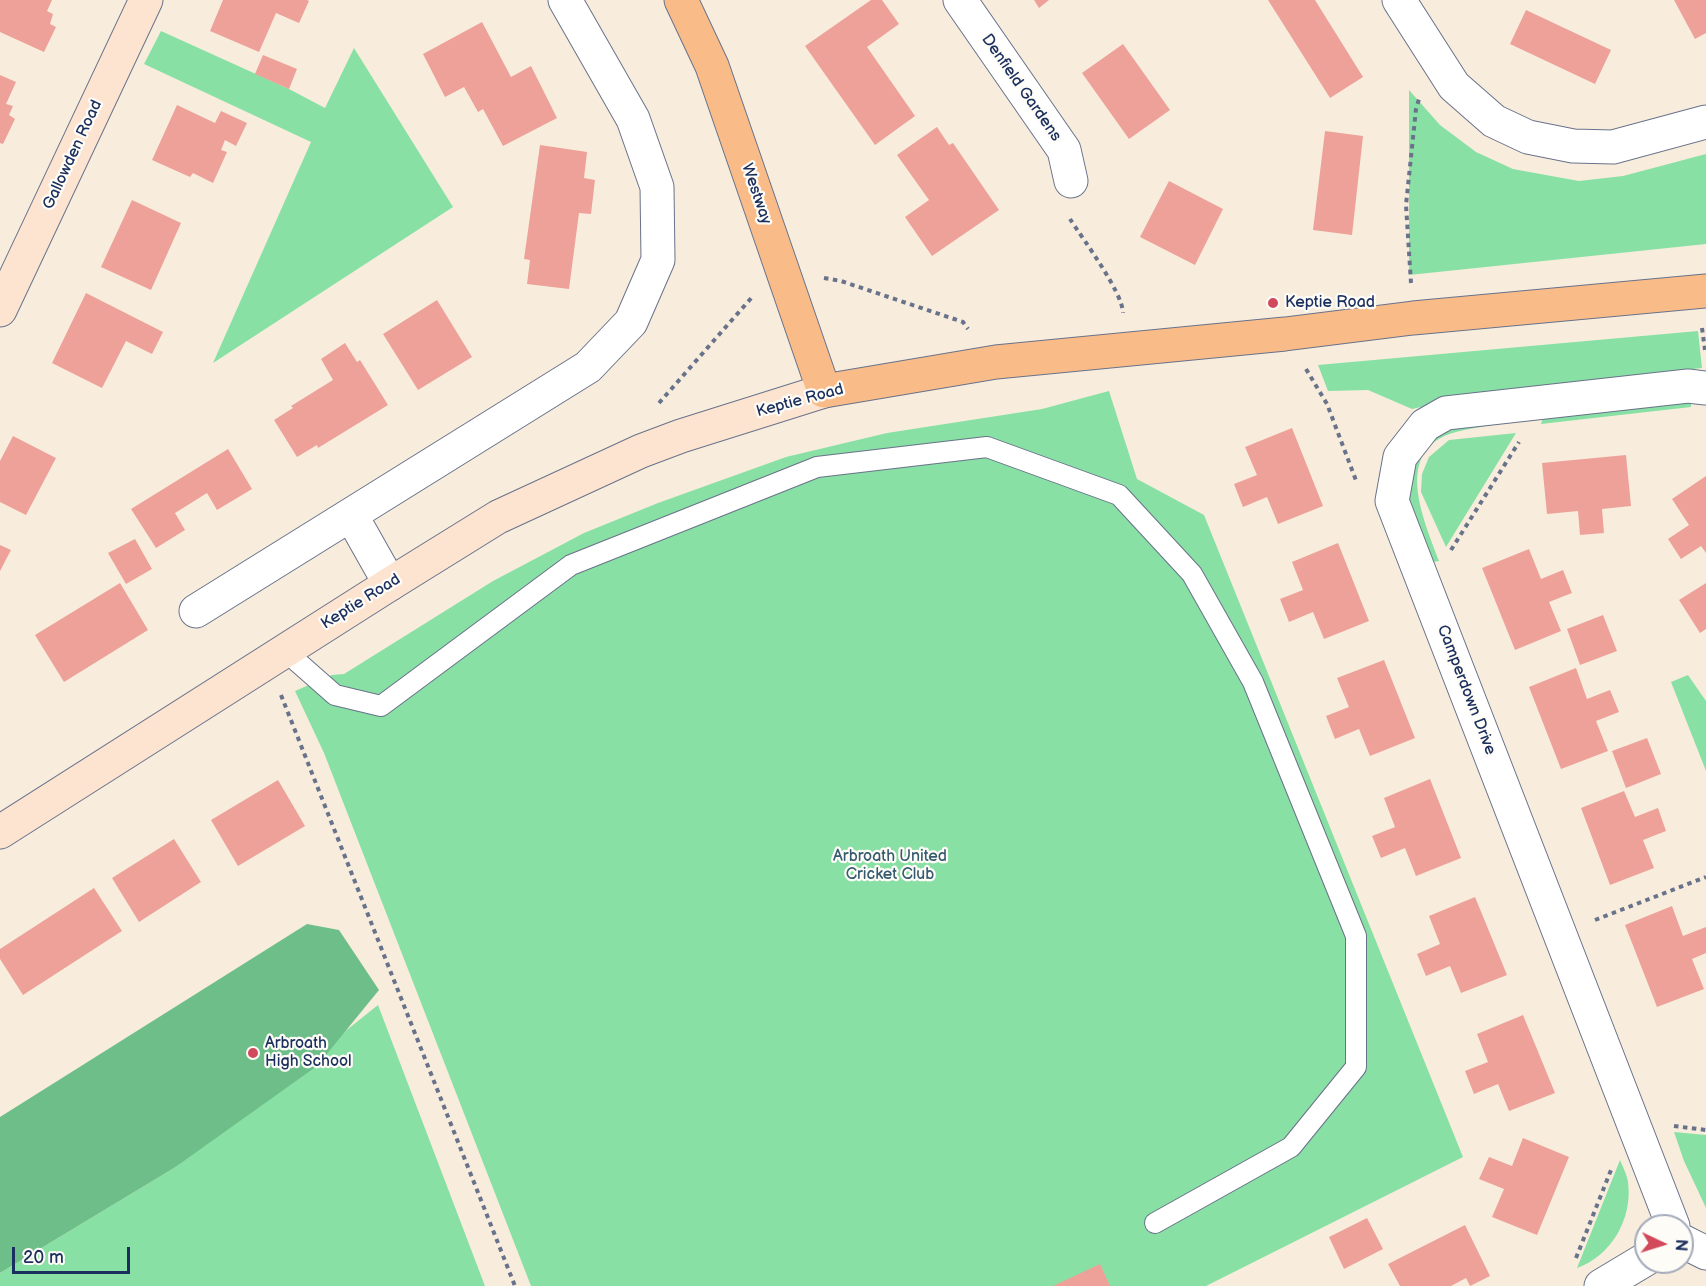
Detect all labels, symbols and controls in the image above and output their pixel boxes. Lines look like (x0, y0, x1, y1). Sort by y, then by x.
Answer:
street label: Denfield Gardens (977, 31, 1065, 145)
street label: Gallowden Road (39, 97, 107, 213)
street label: Westway (737, 161, 775, 227)
place label: Keptie Road (1285, 293, 1375, 313)
marker: Keptie Road (1266, 296, 1280, 310)
street label: Keptie Road (754, 380, 846, 422)
street label: Keptie Road (318, 570, 404, 634)
street label: Camperdown Drive (1432, 622, 1500, 758)
park label: Arbroath United Cricket Club (833, 847, 947, 885)
place label: Arbroath High School (265, 1034, 352, 1072)
marker: Arbroath High School (246, 1046, 260, 1060)
north arrow (1634, 1214, 1694, 1274)
scale bar (15, 1235, 134, 1273)
text: N (1671, 1238, 1690, 1252)
text: 20 m (23, 1247, 64, 1268)

